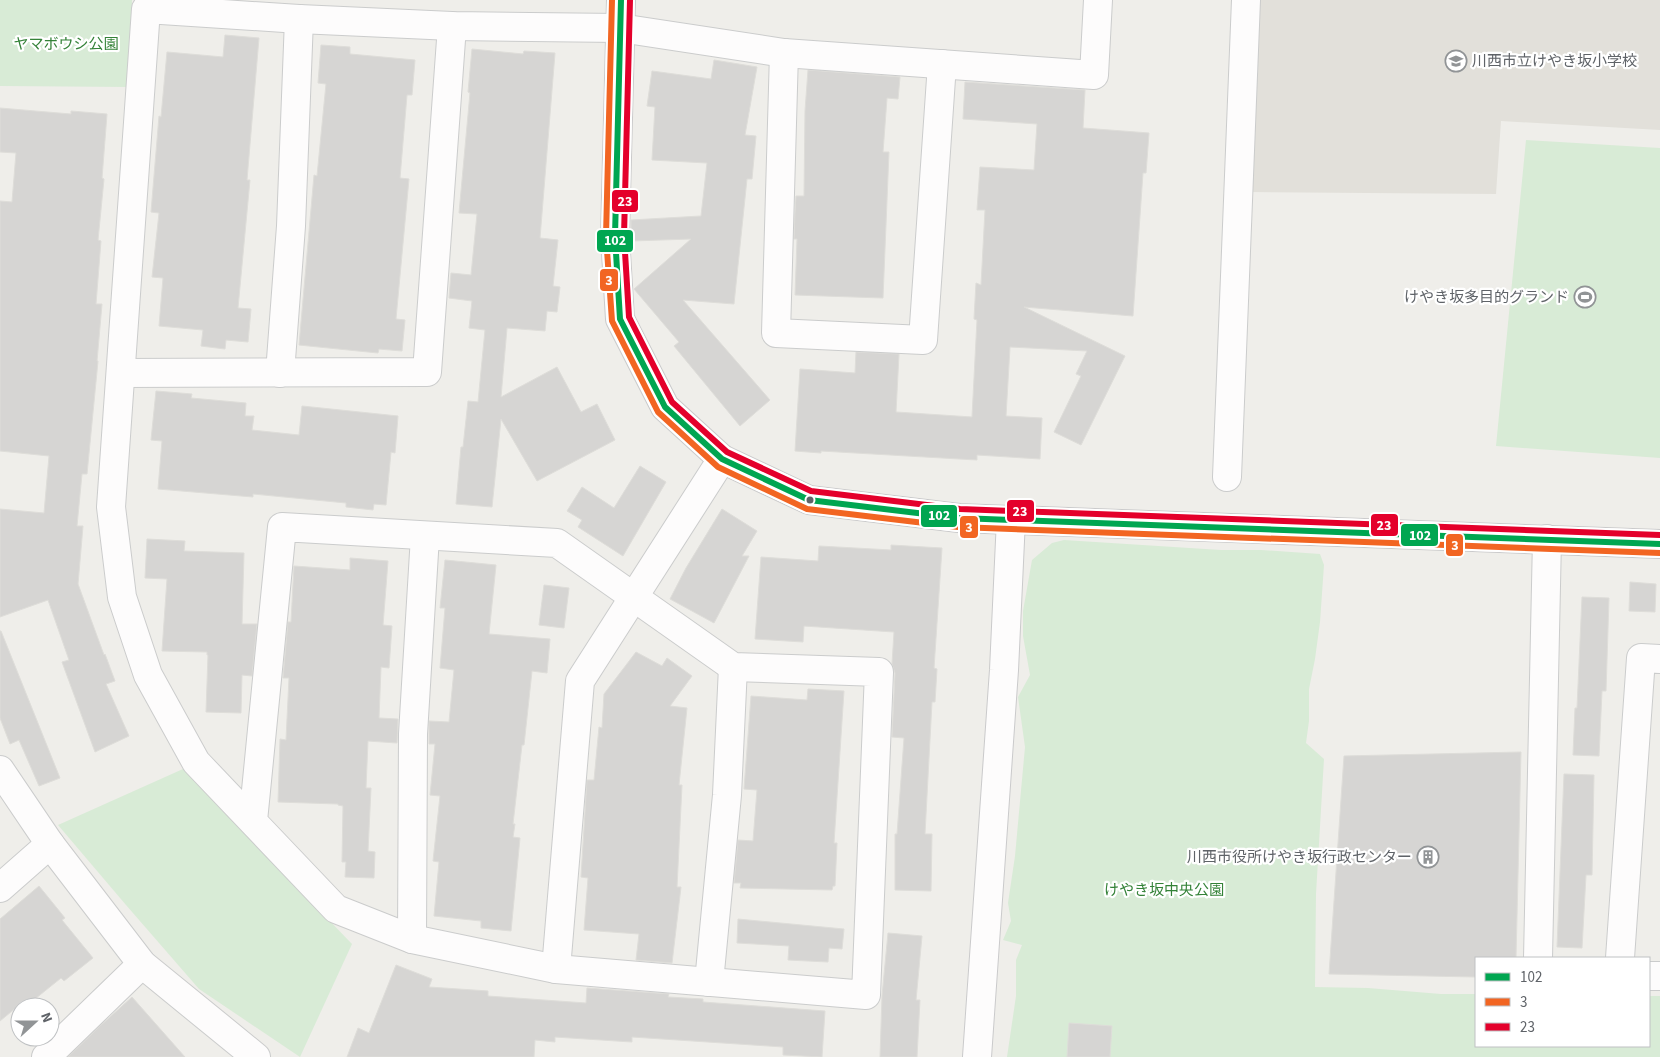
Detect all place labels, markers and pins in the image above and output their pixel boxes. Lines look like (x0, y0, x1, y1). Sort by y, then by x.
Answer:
school or university icon: 川西市立けやき坂小学校 (1444, 49, 1468, 73)
place label: 川西市立けやき坂小学校 (1472, 51, 1637, 72)
sports icon: けやき坂多目的グランド (1573, 285, 1597, 309)
place label: けやき坂多目的グランド (1404, 287, 1569, 308)
unlabelled marker (805, 495, 815, 505)
building icon: 川西市役所けやき坂行政センター (1416, 845, 1440, 869)
place label: 川西市役所けやき坂行政センター (1187, 847, 1412, 868)

